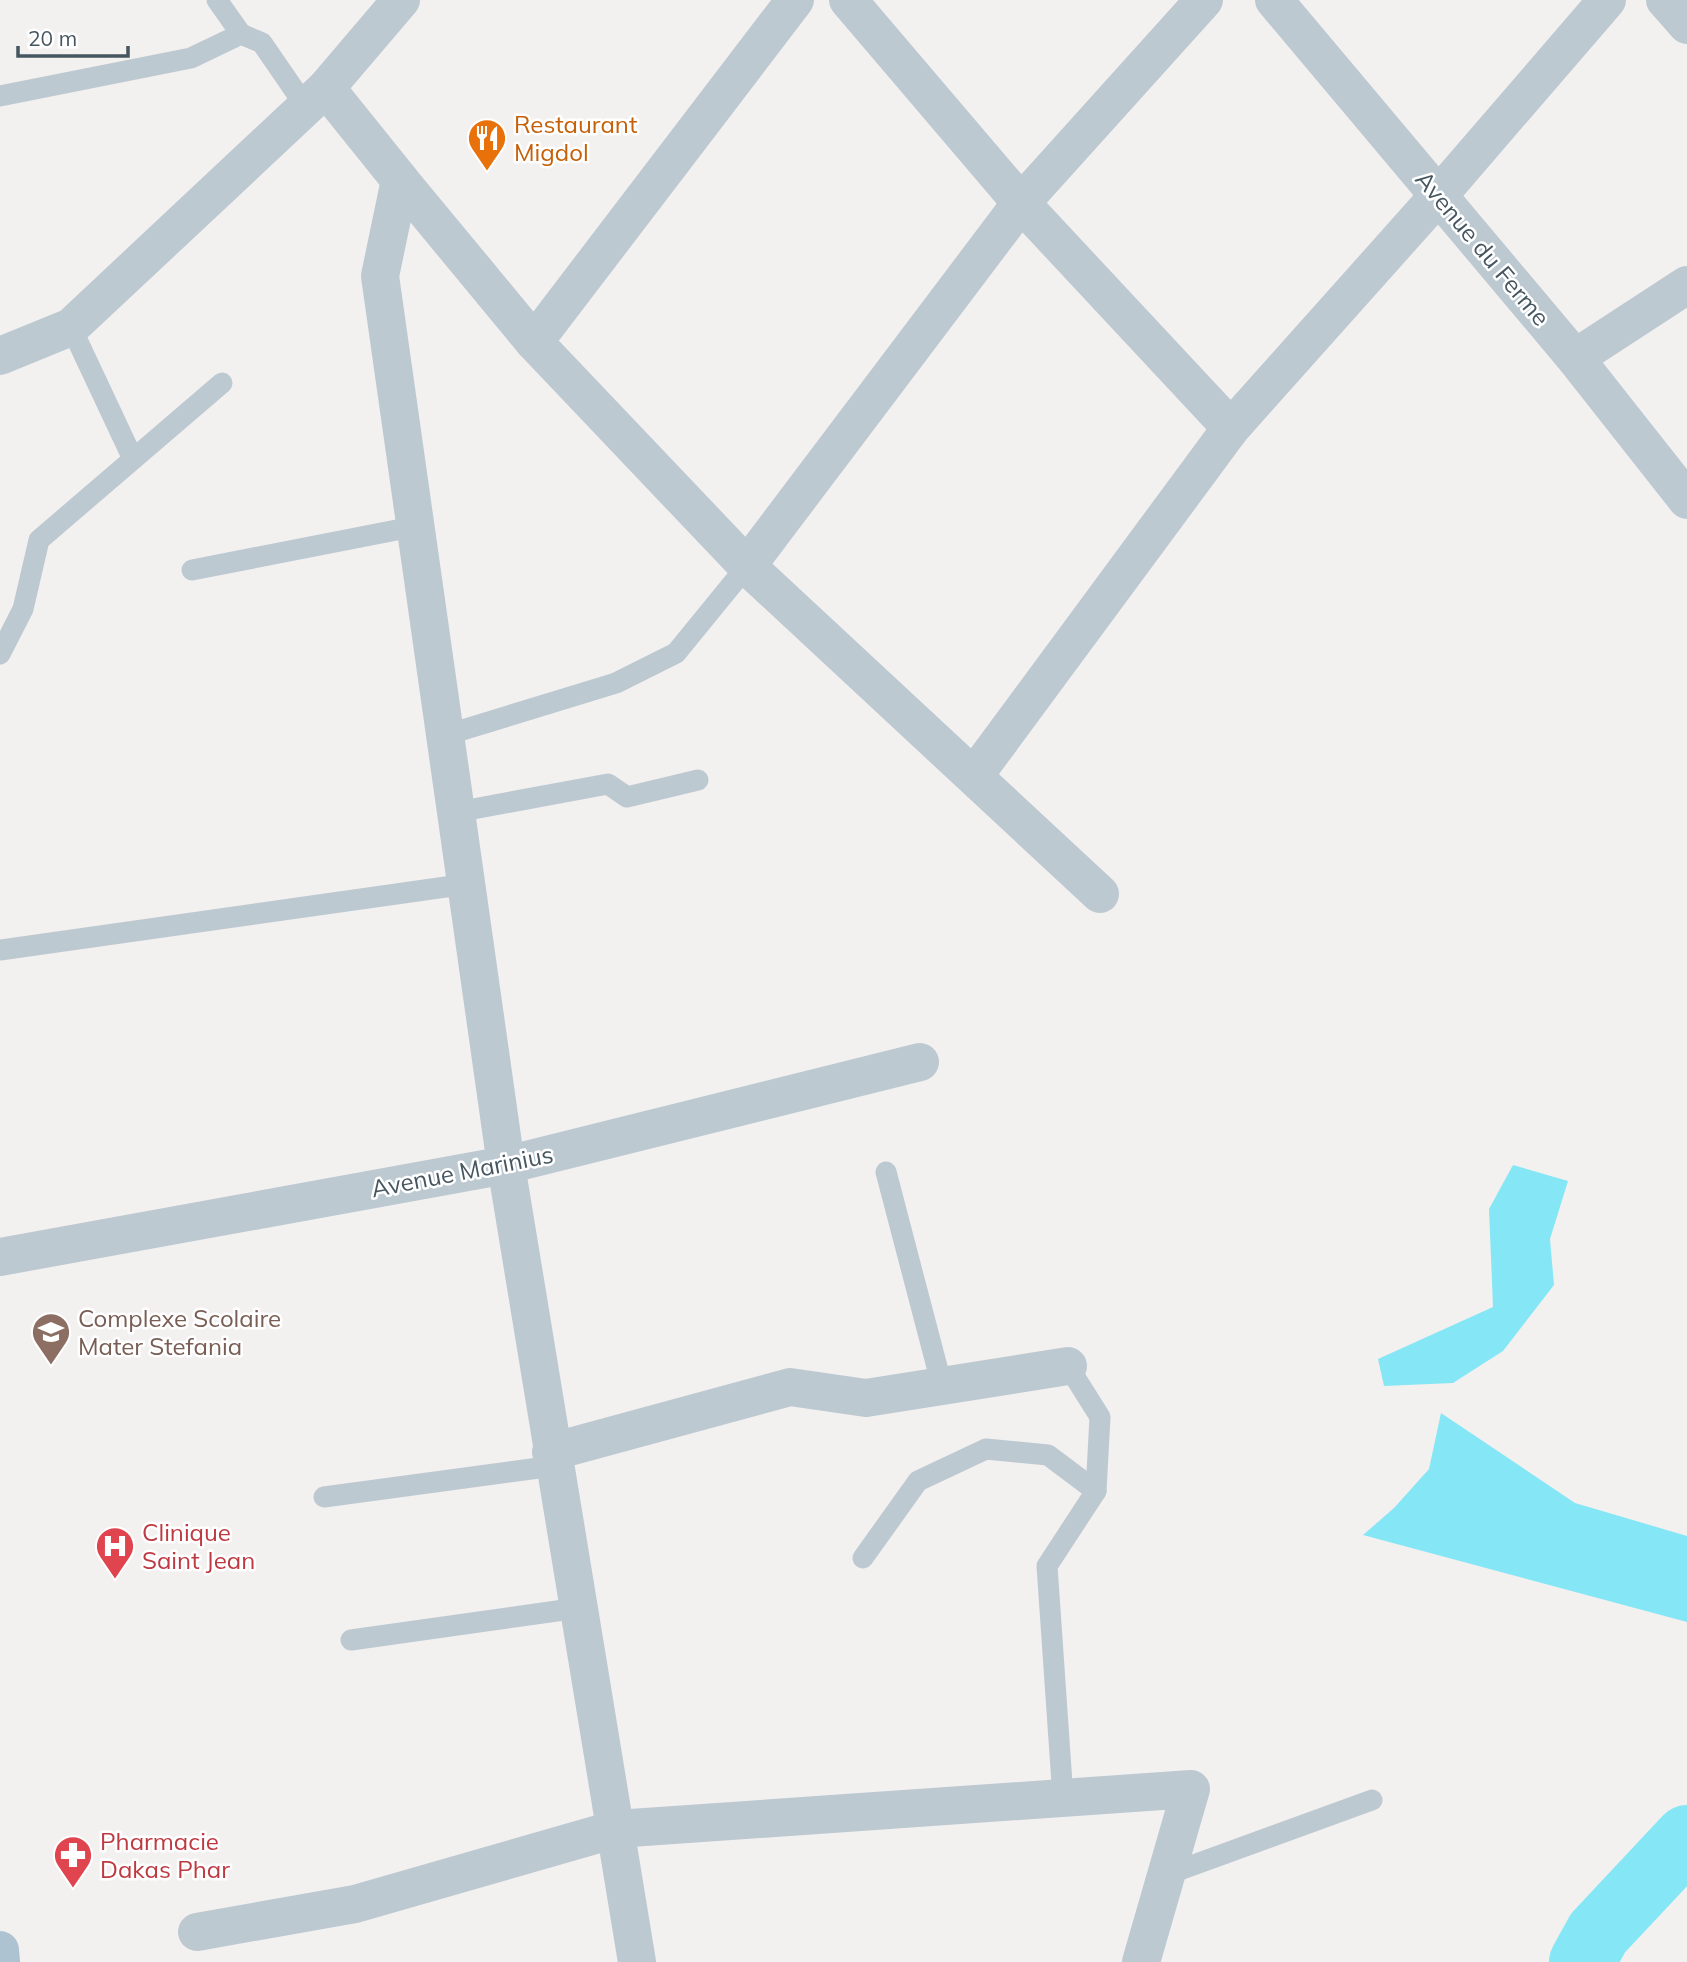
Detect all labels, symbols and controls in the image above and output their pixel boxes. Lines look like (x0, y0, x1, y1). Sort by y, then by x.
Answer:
scale bar (18, 14, 128, 58)
text: 20 m (28, 25, 77, 51)
place label: Restaurant Migdol (514, 109, 637, 167)
restaurant icon: Restaurant Migdol (466, 117, 508, 172)
street label: Avenue du Ferme (1409, 164, 1557, 332)
street label: Avenue Marinius (368, 1139, 556, 1203)
place label: Complexe Scolaire Mater Stefania (78, 1303, 281, 1361)
school or university icon: Complexe Scolaire Mater Stefania (30, 1311, 72, 1366)
place label: Clinique Saint Jean (142, 1517, 255, 1575)
hospital icon: Clinique Saint Jean (94, 1525, 136, 1580)
place label: Pharmacie Dakas Phar (100, 1826, 230, 1884)
pharmacy icon: Pharmacie Dakas Phar (52, 1834, 94, 1889)

